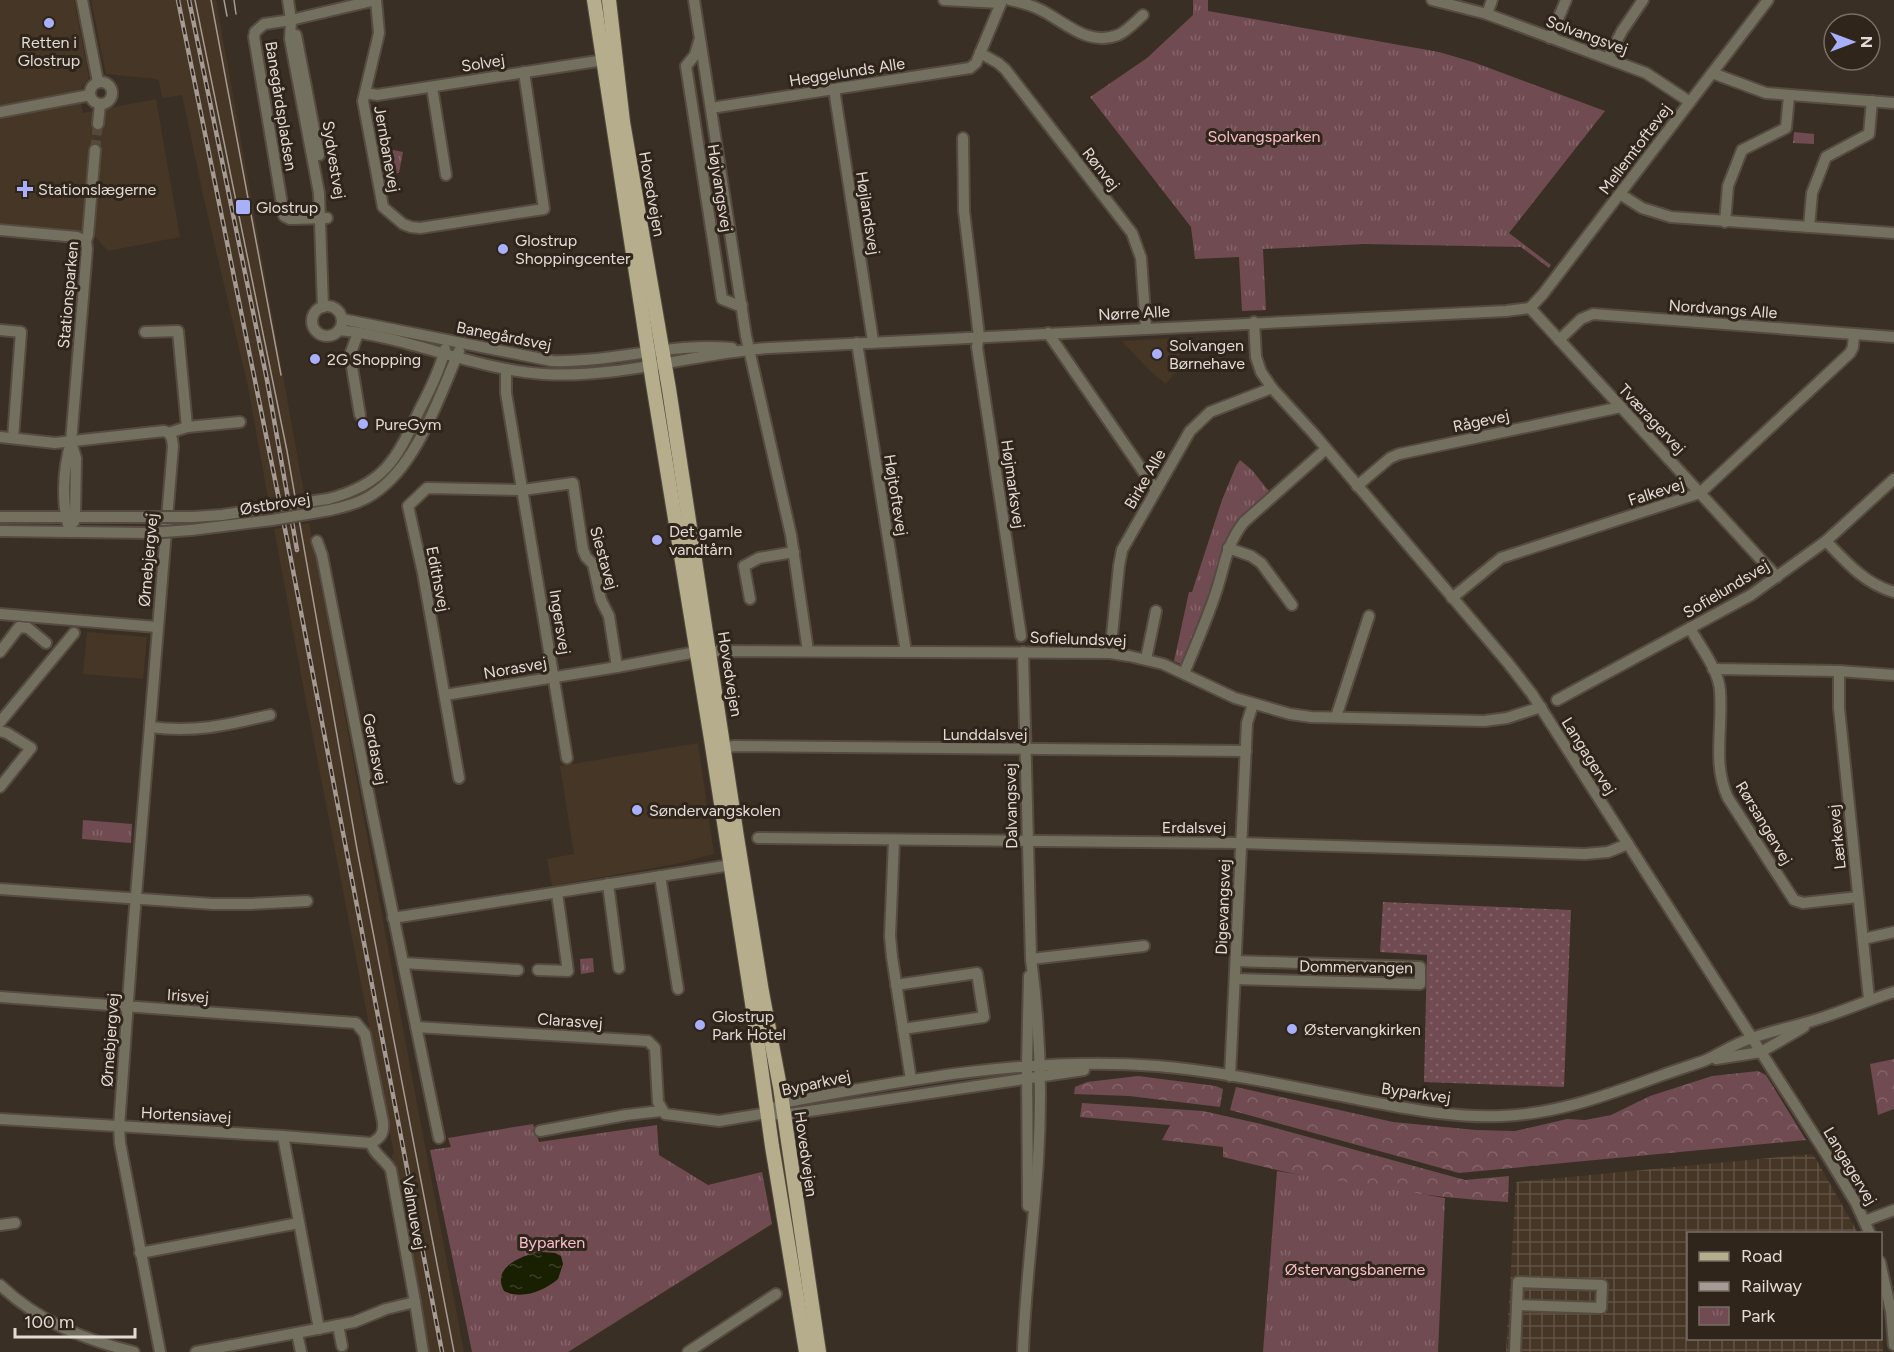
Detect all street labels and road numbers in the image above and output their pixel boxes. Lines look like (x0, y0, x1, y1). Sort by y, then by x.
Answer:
street label: Solvangsvej (1543, 11, 1631, 59)
street label: Banegårdspladsen (261, 40, 301, 172)
street label: Solvej (460, 50, 506, 76)
street label: Heggelunds Alle (788, 53, 907, 91)
street label: Mellemtoftevej (1595, 100, 1675, 198)
street label: Jernbanevej (370, 104, 404, 194)
street label: Sydvestvej (318, 120, 350, 200)
street label: Højvangsvej (704, 143, 736, 233)
street label: Rønvej (1078, 144, 1124, 194)
street label: Hovedvejen (635, 150, 669, 238)
street label: Højlandsvej (852, 170, 884, 256)
street label: Stationsparken (54, 240, 82, 349)
street label: Nordvangs Alle (1668, 296, 1778, 322)
street label: Nørre Alle (1098, 302, 1171, 324)
street label: Banegårdsvej (455, 317, 553, 355)
street label: Tværagervej (1615, 380, 1689, 458)
street label: Rågevej (1451, 406, 1511, 436)
street label: Højmarksvej (997, 439, 1029, 529)
street label: Birke Alle (1120, 446, 1170, 512)
street label: Højtoftevej (880, 453, 912, 537)
street label: Falkevej (1626, 474, 1686, 510)
street label: Østbrovej (238, 489, 312, 519)
street label: Ørnebjergvej (134, 512, 162, 608)
street label: Siestavej (586, 524, 622, 592)
street label: Edithsvej (422, 545, 454, 613)
street label: Sofielundsvej (1680, 556, 1772, 622)
street label: Ingersvej (545, 588, 575, 656)
street label: Sofielundsvej (1029, 628, 1127, 650)
street label: Hovedvejen (714, 630, 746, 718)
street label: Norasvej (482, 653, 548, 683)
street label: Gerdasvej (359, 712, 391, 786)
street label: Langagervej (1558, 714, 1620, 798)
street label: Lunddalsvej (942, 725, 1028, 744)
street label: Dalvangsvej (1001, 763, 1021, 849)
street label: Rørsangervej (1732, 778, 1796, 868)
street label: Lærkevej (1824, 804, 1850, 870)
street label: Erdalsvej (1162, 818, 1226, 837)
street label: Digevangsvej (1212, 859, 1234, 955)
street label: Dommervangen (1299, 957, 1413, 977)
street label: Irisvej (166, 985, 210, 1007)
street label: Ørnebjergvej (97, 992, 123, 1088)
street label: Clarasvej (537, 1009, 603, 1033)
street label: Byparkvej (780, 1066, 852, 1100)
street label: Byparkvej (1380, 1079, 1452, 1107)
street label: Hortensiavej (140, 1103, 232, 1127)
street label: Hovedvejen (791, 1110, 821, 1198)
street label: Langagervej (1819, 1124, 1881, 1208)
street label: Valmuevej (398, 1175, 430, 1251)

